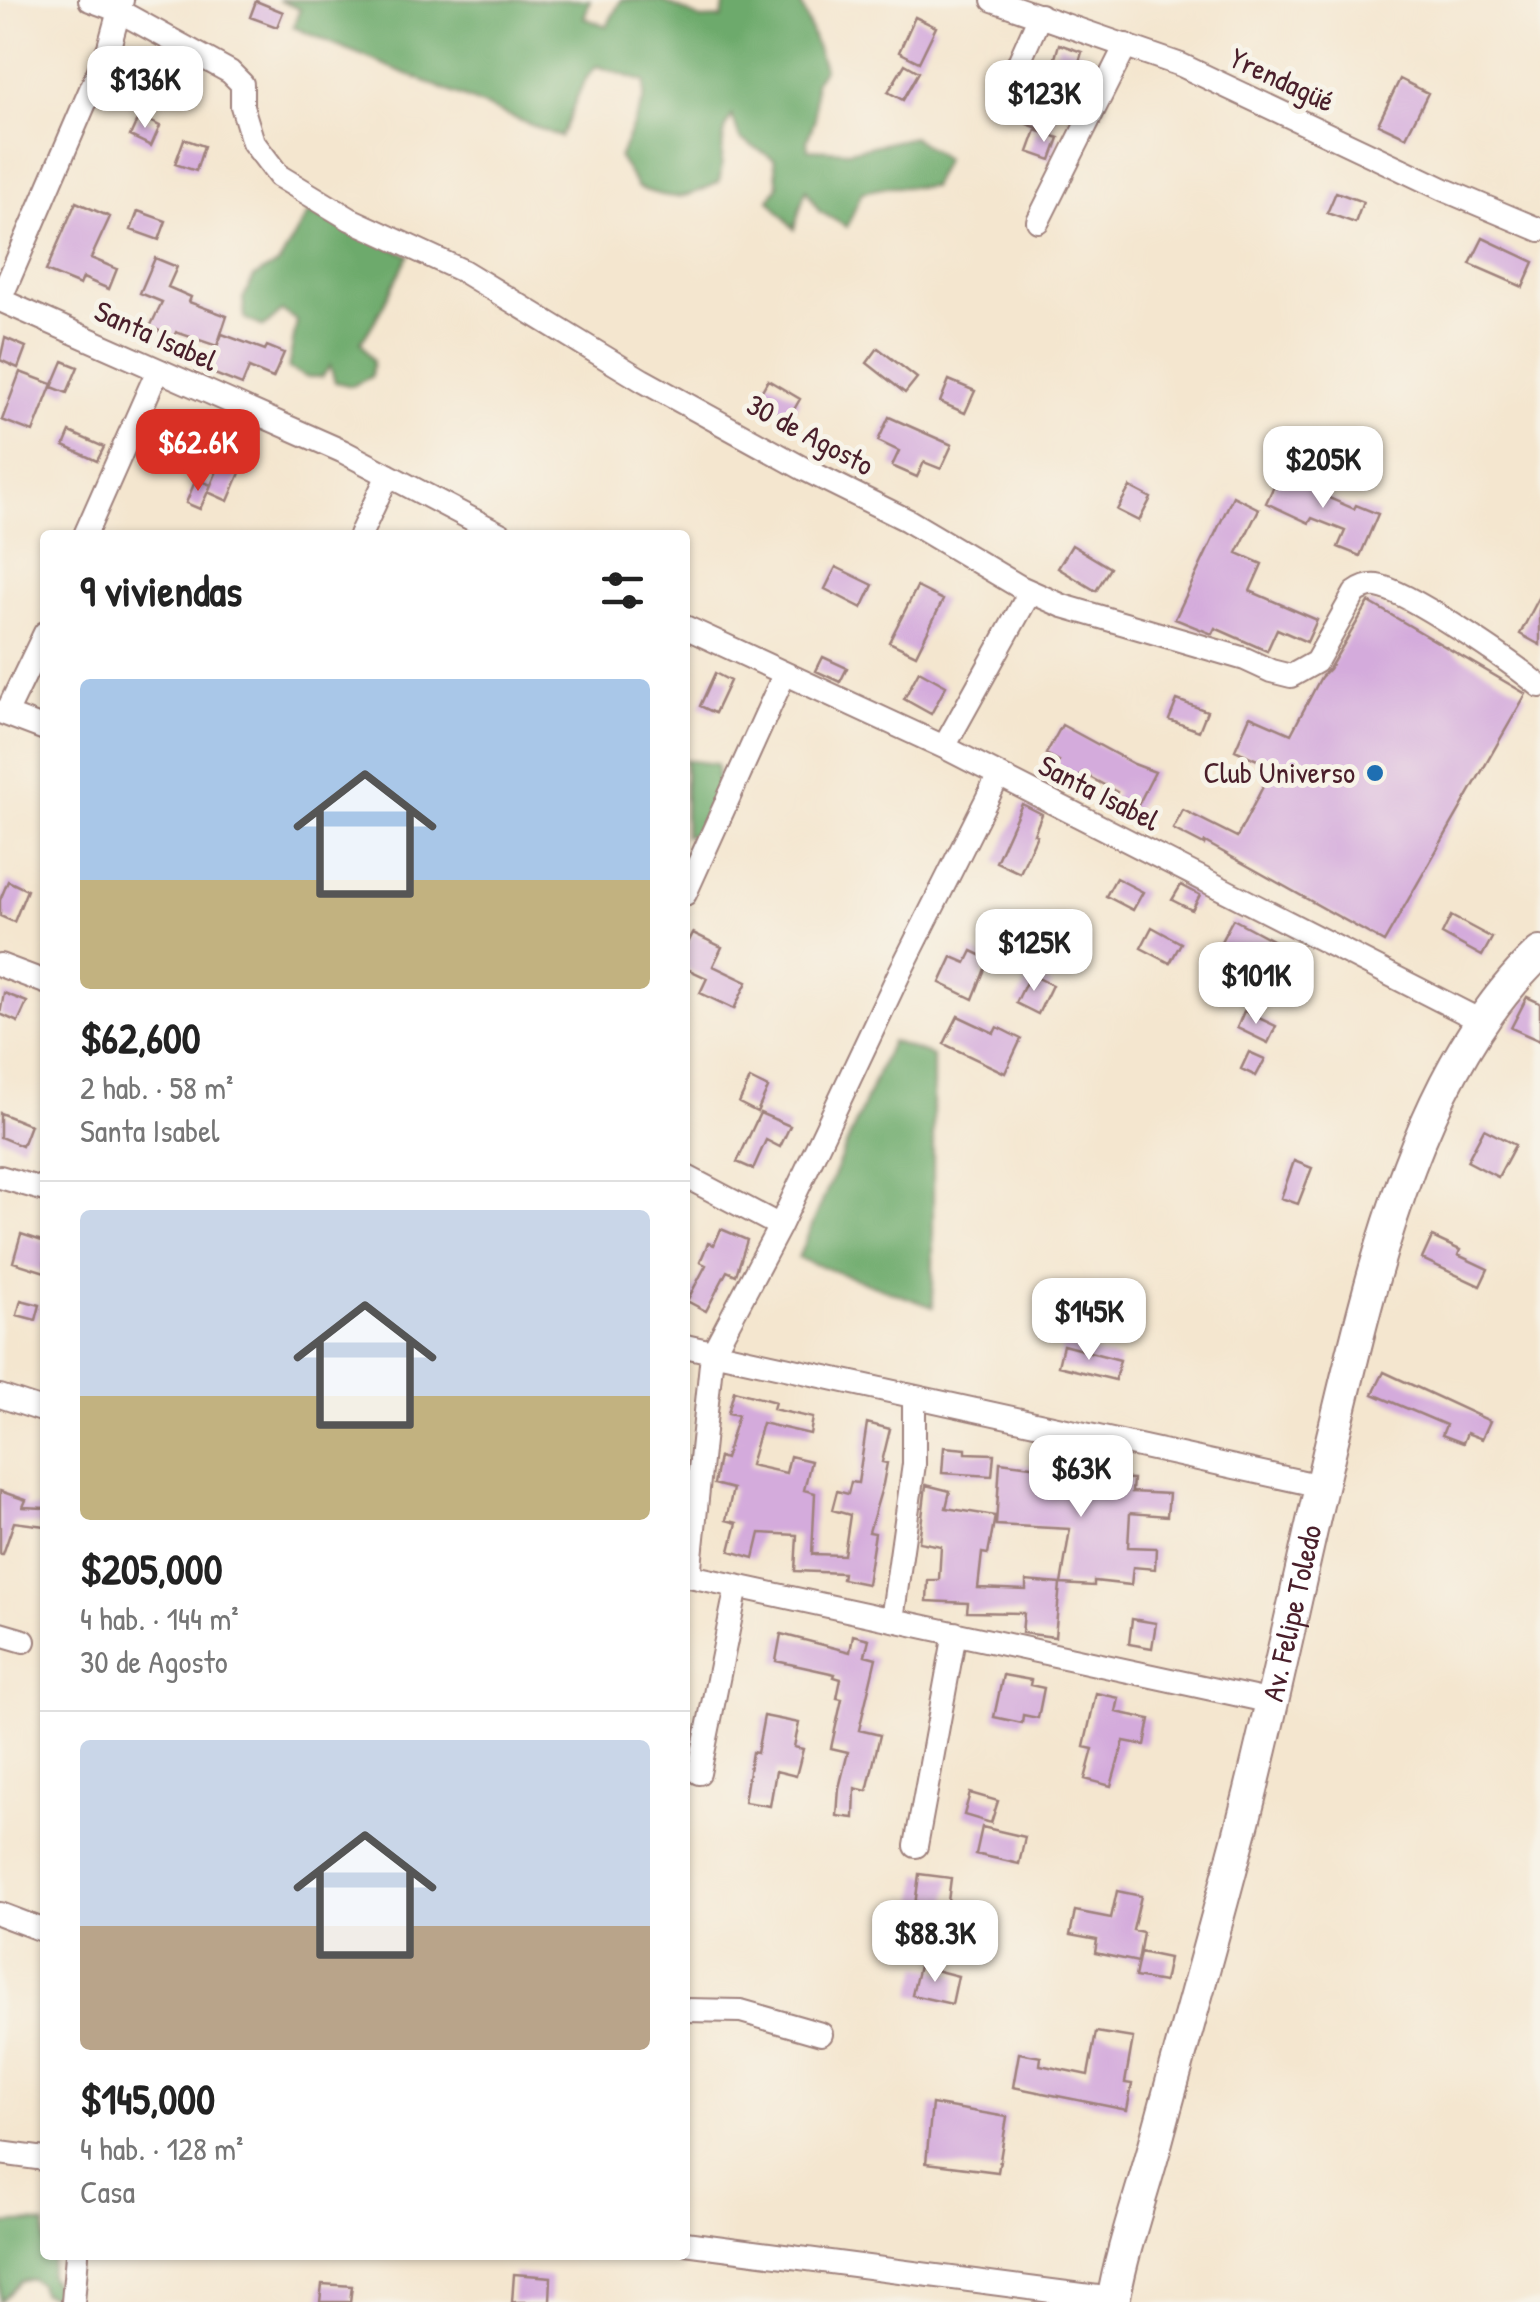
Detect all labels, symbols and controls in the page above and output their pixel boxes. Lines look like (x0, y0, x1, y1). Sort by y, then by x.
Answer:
street label: Yrendagüé (1224, 37, 1341, 121)
pin: $136K (75, 46, 215, 131)
text: $136K (109, 57, 181, 100)
pin: $123K (974, 60, 1114, 145)
text: $123K (1007, 71, 1081, 114)
street label: Santa Isabel (89, 290, 224, 380)
street label: 30 de Agosto (740, 384, 881, 484)
pin: $62.6K (117, 409, 279, 494)
text: $62.6K (158, 420, 238, 463)
pin: $205K (1253, 426, 1393, 511)
text: $205K (1285, 437, 1361, 480)
text: 9 viviendas (80, 562, 242, 619)
icon: filters (595, 563, 650, 618)
icon: home (275, 744, 455, 924)
street label: Santa Isabel (1032, 745, 1167, 840)
place label: Club Universo (1203, 752, 1355, 792)
marker: Club Universo (1364, 762, 1386, 784)
pin: $125K (964, 909, 1104, 994)
text: $125K (997, 920, 1071, 963)
pin: $101K (1186, 942, 1326, 1027)
text: $101K (1221, 953, 1291, 996)
text: $62,600 (80, 1009, 201, 1066)
text: 2 hab. · 58 m² (80, 1066, 233, 1109)
text: Santa Isabel (80, 1109, 219, 1152)
icon: home (275, 1275, 455, 1455)
pin: $145K (1019, 1278, 1159, 1363)
text: $145K (1054, 1289, 1124, 1332)
pin: $63K (1022, 1435, 1140, 1520)
text: $63K (1051, 1446, 1111, 1489)
street label: Av. Felipe Toledo (1252, 1521, 1331, 1705)
text: $205,000 (80, 1540, 222, 1597)
text: 4 hab. · 144 m² (80, 1597, 239, 1640)
text: 30 de Agosto (80, 1640, 228, 1683)
icon: home (275, 1805, 455, 1985)
pin: $88.3K (854, 1900, 1016, 1985)
text: $88.3K (894, 1911, 976, 1954)
text: $145,000 (80, 2070, 215, 2127)
text: 4 hab. · 128 m² (80, 2127, 243, 2170)
text: Casa (80, 2170, 135, 2213)

